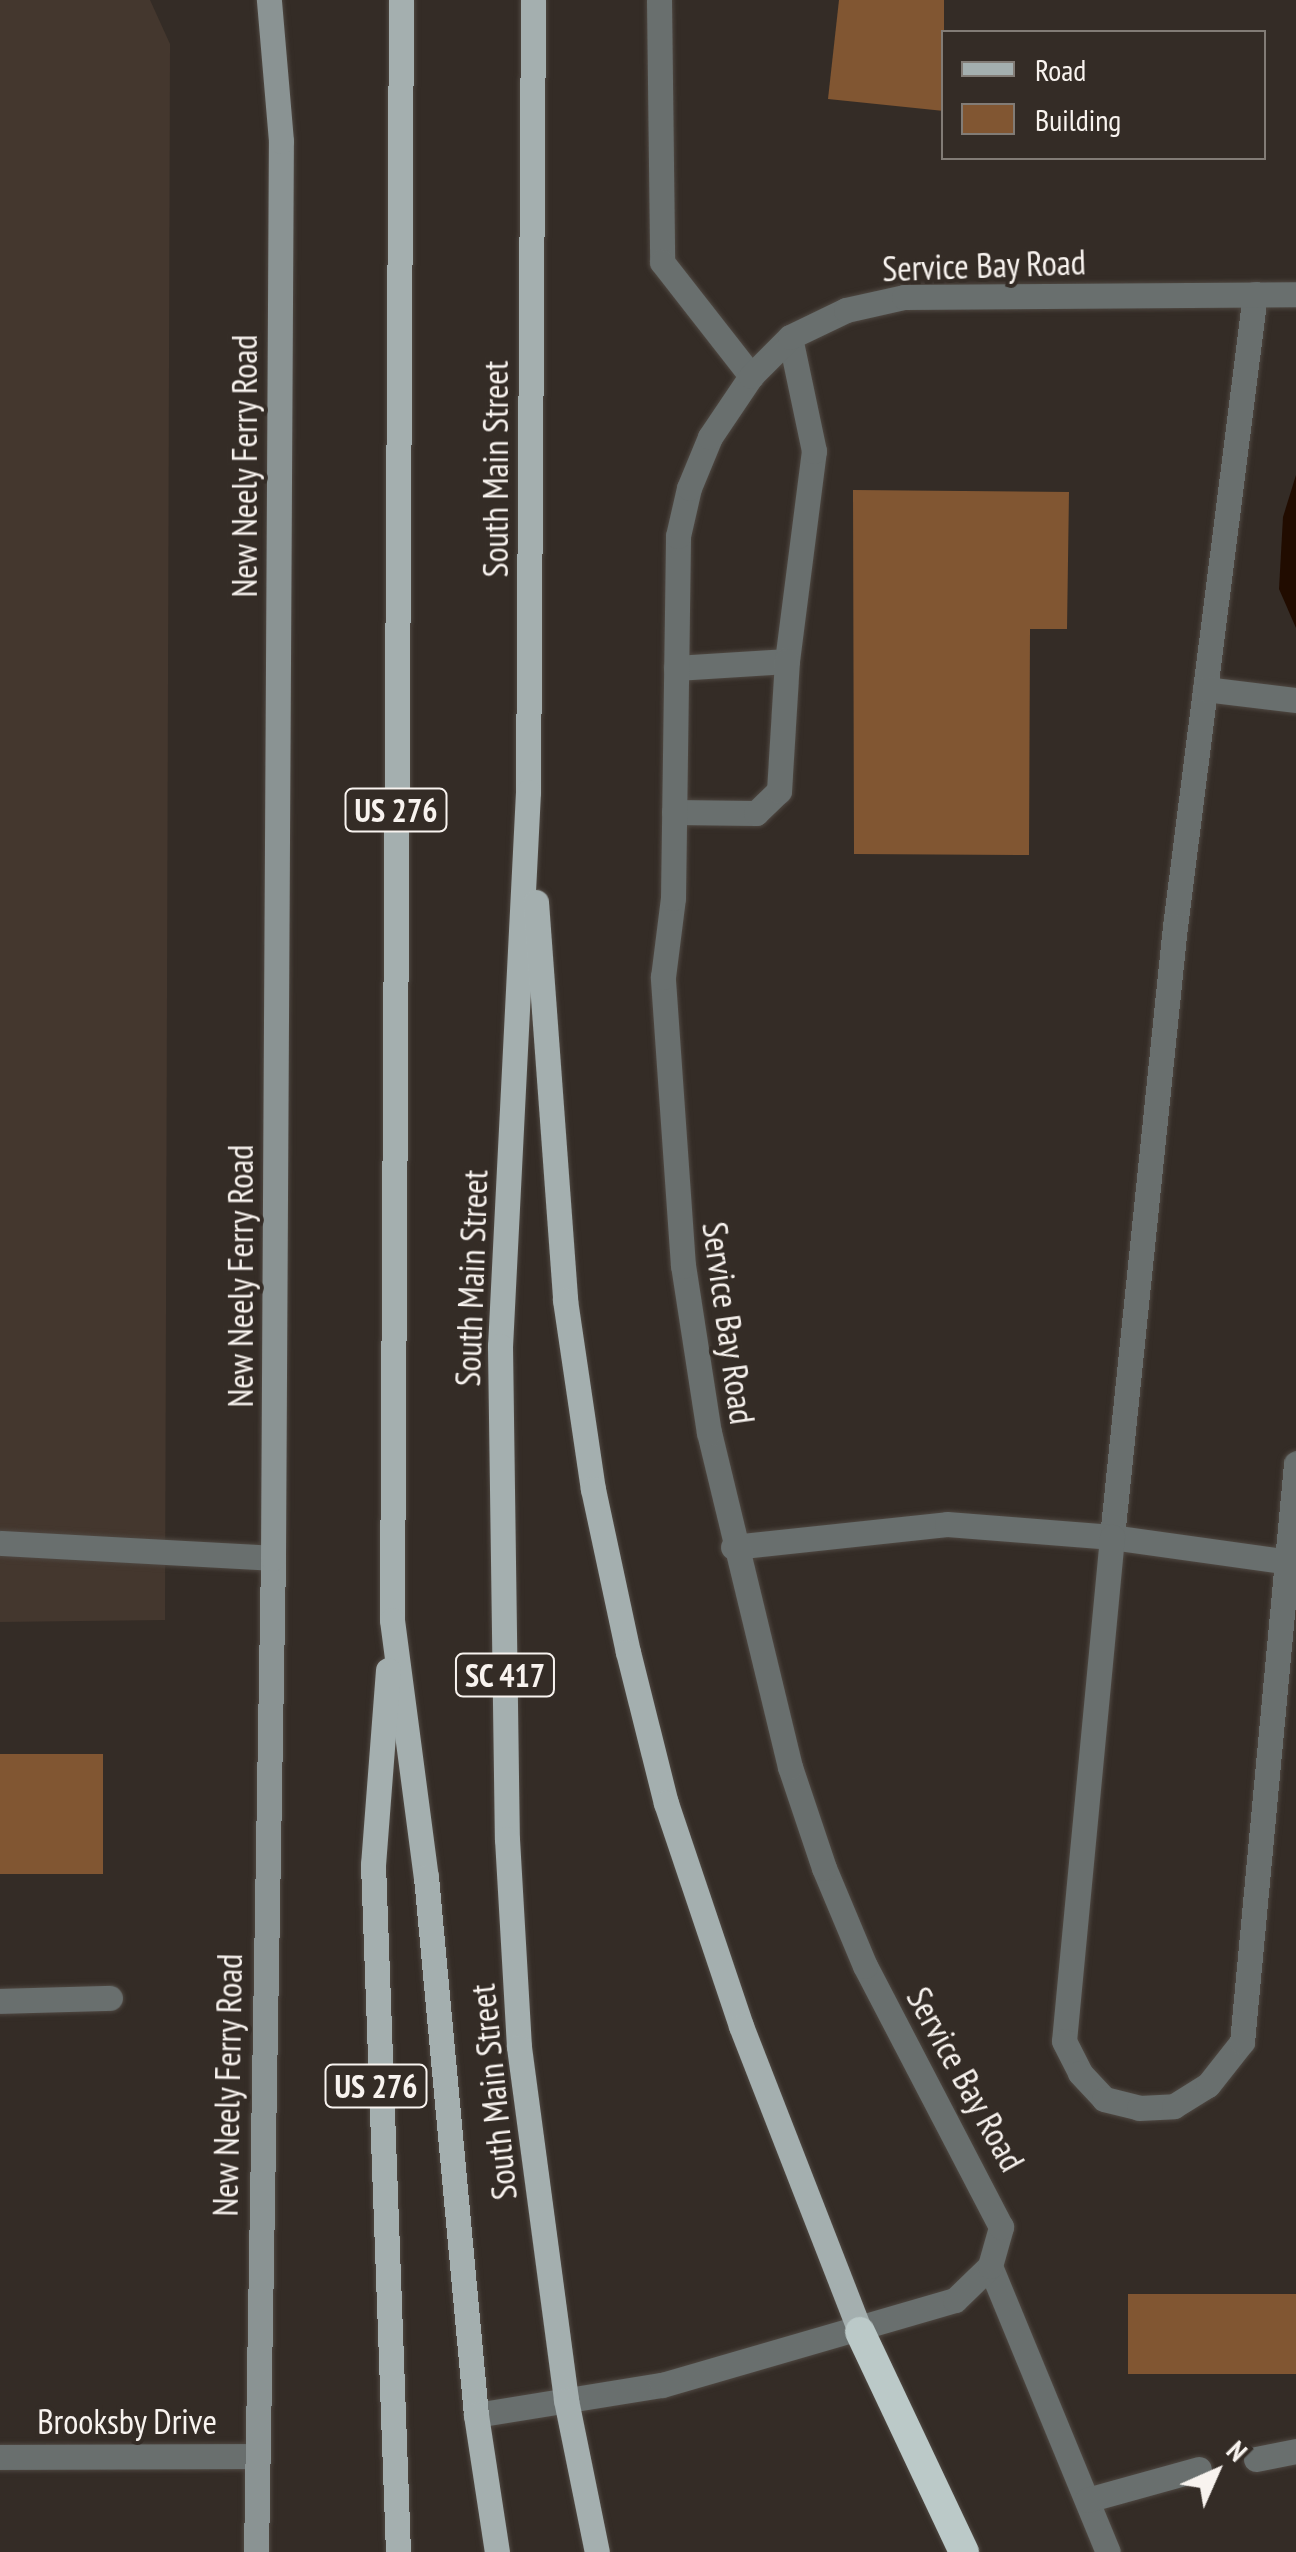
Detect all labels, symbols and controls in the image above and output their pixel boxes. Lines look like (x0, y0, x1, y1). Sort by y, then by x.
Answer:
legend (941, 30, 1266, 160)
text: Road (1035, 50, 1086, 89)
text: Building (1035, 100, 1121, 139)
street label: Service Bay Road (881, 240, 1087, 290)
street label: New Neely Ferry Road (223, 333, 265, 599)
street label: South Main Street (474, 361, 516, 577)
road number: US 276 (344, 783, 448, 837)
street label: New Neely Ferry Road (219, 1143, 261, 1409)
street label: South Main Street (446, 1169, 496, 1387)
street label: Service Bay Road (694, 1219, 764, 1427)
road number: SC 417 (452, 1648, 558, 1702)
street label: New Neely Ferry Road (204, 1952, 250, 2218)
street label: Service Bay Road (898, 1979, 1034, 2179)
street label: South Main Street (461, 1982, 525, 2202)
road number: US 276 (324, 2059, 428, 2113)
street label: Brooksby Drive (37, 2400, 217, 2442)
north arrow (1166, 2422, 1266, 2522)
text: N (1219, 2432, 1256, 2469)

